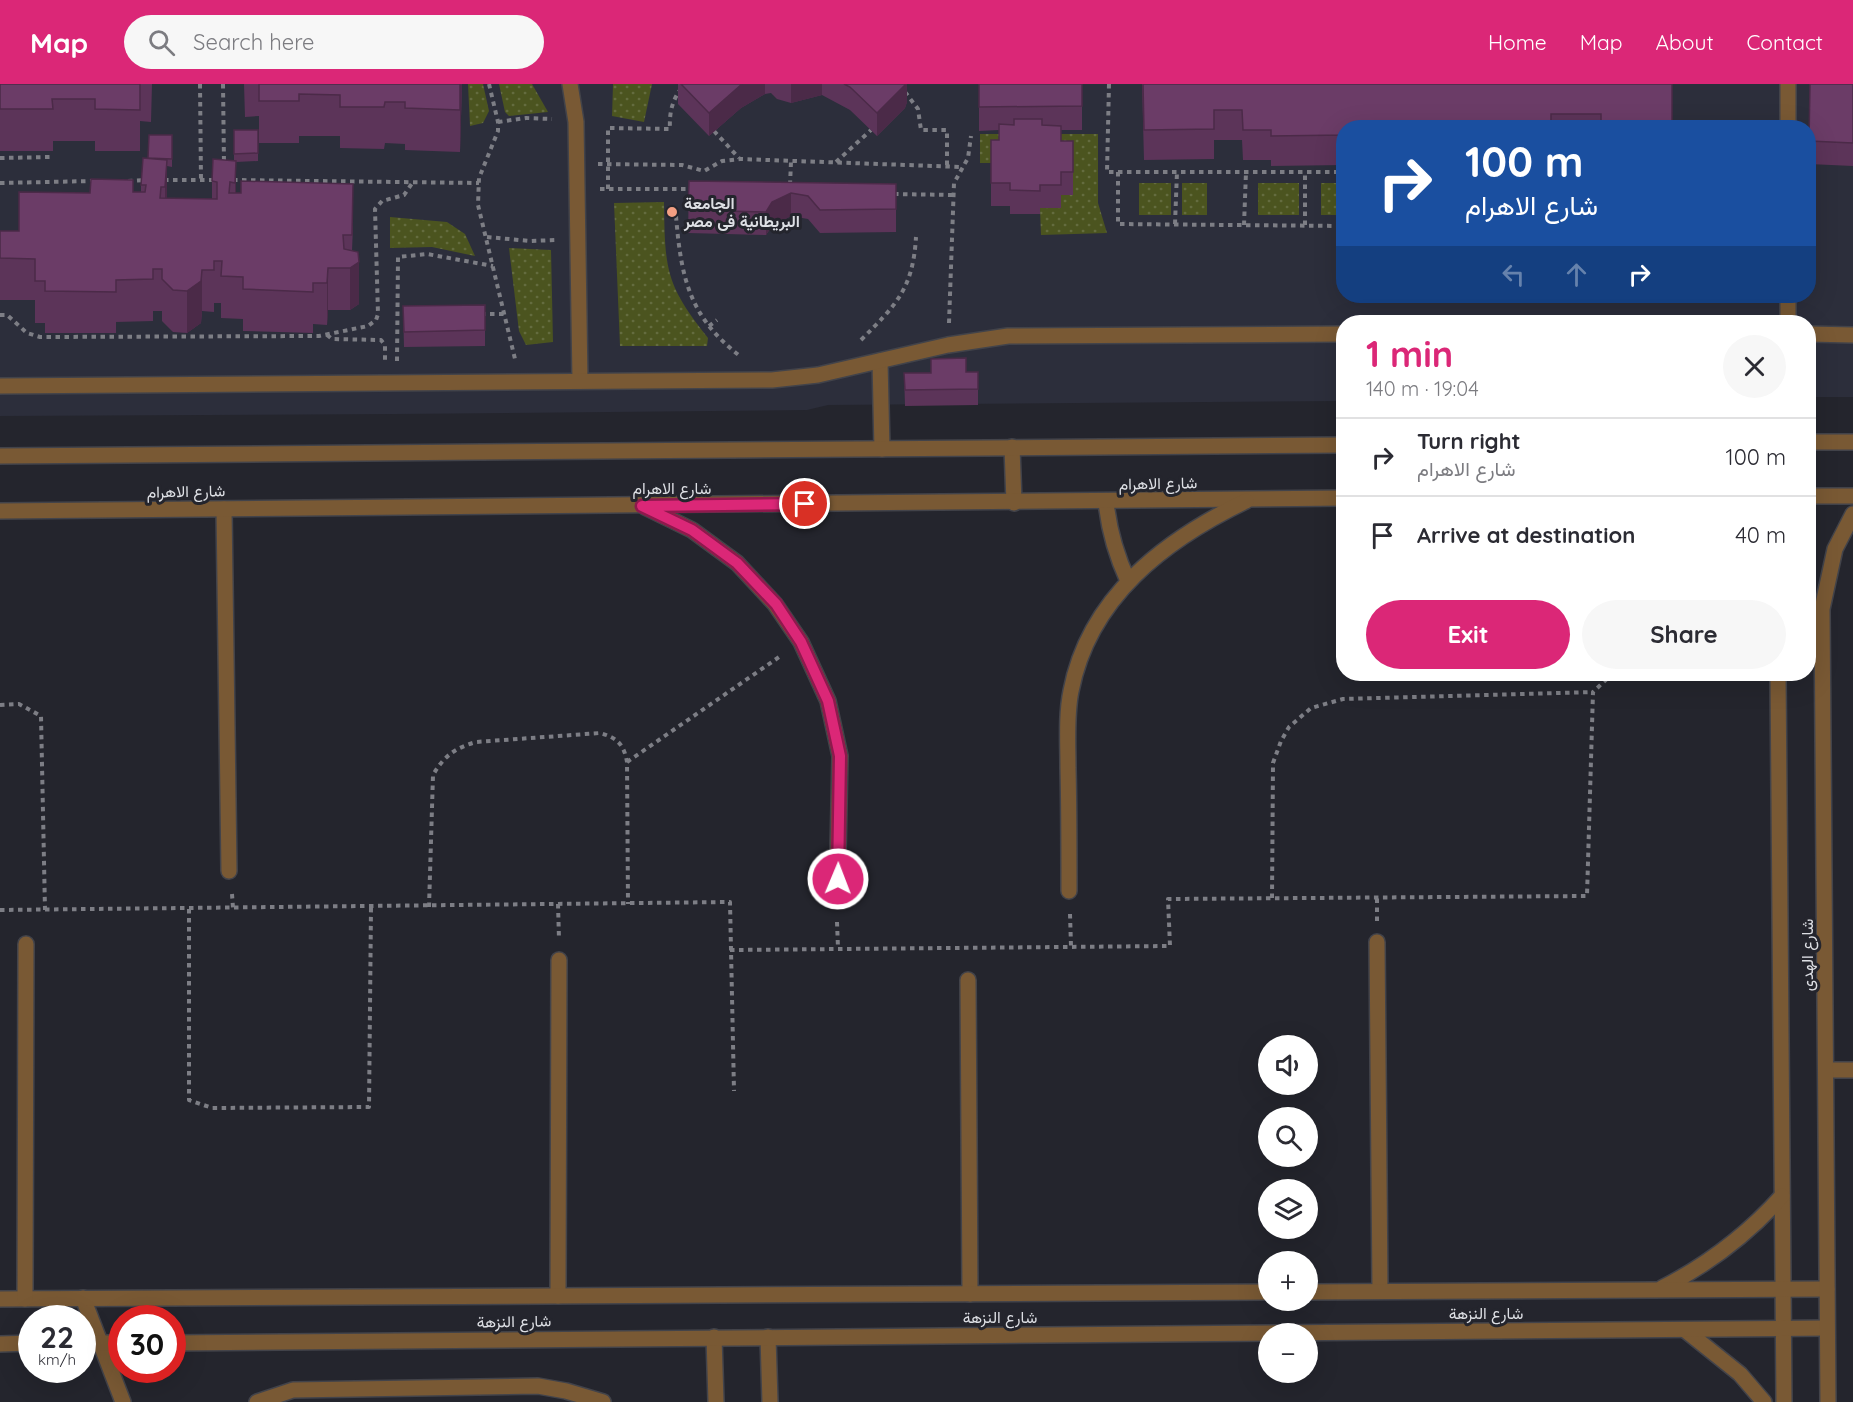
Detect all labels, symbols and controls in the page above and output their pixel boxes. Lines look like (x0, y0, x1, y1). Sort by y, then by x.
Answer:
search box (124, 15, 544, 69)
text: Map (30, 25, 88, 60)
icon: search (145, 26, 178, 59)
text: Search here (193, 28, 315, 56)
text: Home (1488, 29, 1547, 55)
text: Map (1580, 29, 1623, 55)
text: About (1656, 29, 1714, 55)
text: Contact (1747, 29, 1823, 55)
text: 100 m (1465, 135, 1583, 188)
icon: right (1366, 144, 1444, 222)
text: شارع الاهرام (1465, 188, 1598, 222)
place label: الجامعة البريطانية فى مصر (683, 193, 800, 232)
marker: الجامعة البريطانية فى مصر (665, 205, 679, 219)
icon: left (1497, 258, 1530, 291)
icon: ahead (1560, 258, 1593, 291)
icon: right (1623, 258, 1656, 291)
text: 1 min (1366, 331, 1453, 376)
button: close (1723, 335, 1786, 398)
text: 140 m · 19:04 (1366, 376, 1479, 401)
text: Turn right (1417, 427, 1521, 455)
icon: right (1366, 441, 1399, 474)
text: 100 m (1726, 443, 1786, 471)
text: شارع الاهرام (1417, 456, 1515, 481)
street label: شارع الاهرام (1118, 472, 1198, 496)
street label: شارع الاهرام (633, 478, 711, 500)
pin (779, 478, 830, 529)
street label: شارع الاهرام (146, 480, 226, 504)
icon: arrive (788, 487, 821, 520)
icon: arrive (1366, 519, 1399, 552)
text: Arrive at destination (1417, 521, 1635, 549)
text: 40 m (1735, 521, 1786, 549)
button: Exit (1366, 600, 1570, 669)
button: Share (1582, 600, 1786, 669)
position arrow (806, 847, 870, 911)
street label: شارع الهدى (1797, 919, 1819, 991)
map controls (1258, 1035, 1318, 1383)
button: sound (1258, 1035, 1318, 1095)
button: search (1258, 1107, 1318, 1167)
button: layers (1258, 1179, 1318, 1239)
button: + (1258, 1251, 1318, 1311)
street label: شارع النزهة (1449, 1303, 1523, 1325)
speed limit sign: 30 (108, 1305, 186, 1383)
street label: شارع النزهة (963, 1307, 1037, 1329)
street label: شارع النزهة (477, 1310, 552, 1334)
text: 22 (40, 1318, 74, 1356)
button: − (1258, 1323, 1318, 1383)
text: km/h (38, 1350, 76, 1369)

